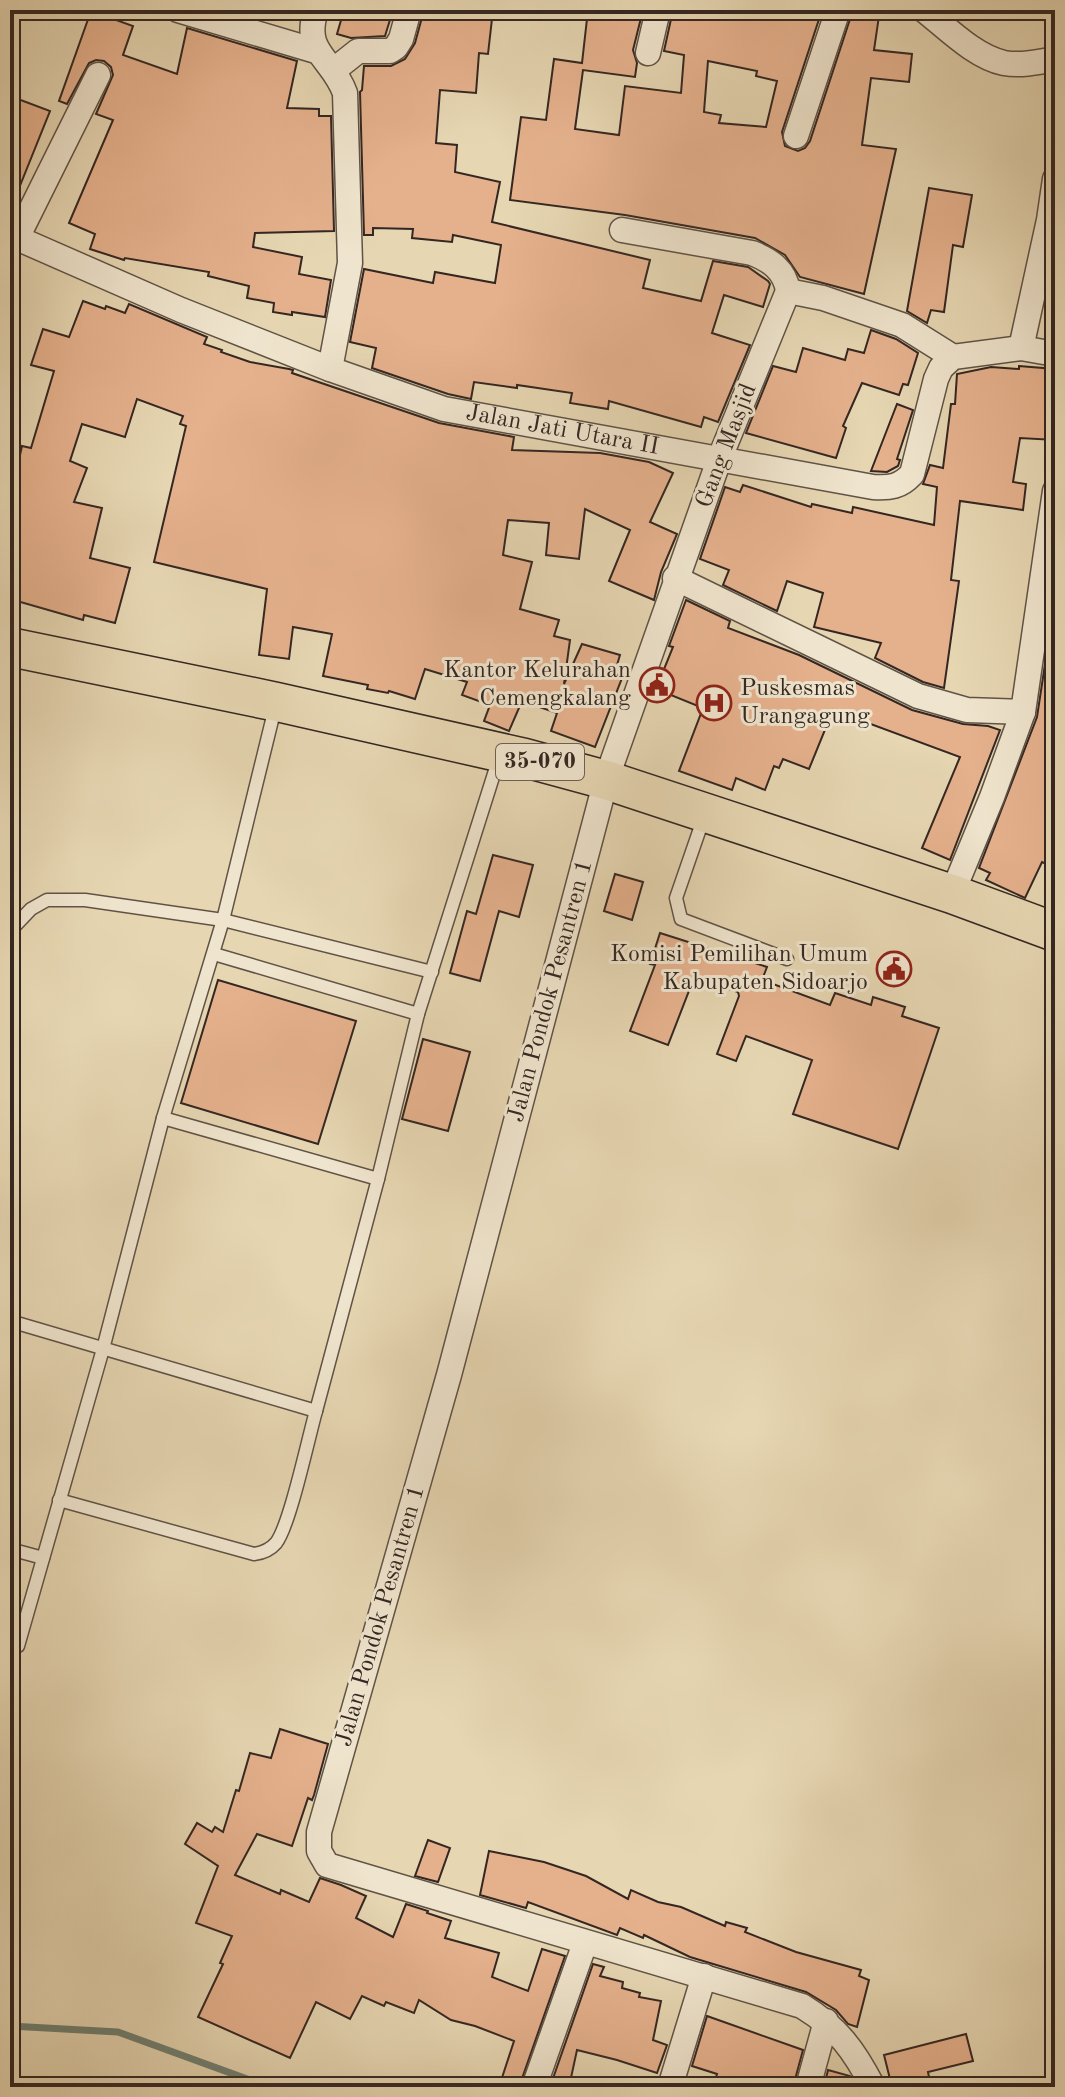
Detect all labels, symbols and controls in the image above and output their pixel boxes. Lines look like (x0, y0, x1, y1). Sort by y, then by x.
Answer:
street label: Gang Masjid (692, 381, 762, 511)
street label: Jalan Jati Utara II (464, 401, 661, 460)
place label: Kantor Kelurahan Cemengkalang (443, 659, 631, 711)
public building icon: Kantor Kelurahan Cemengkalang (638, 666, 676, 704)
place label: Puskesmas Urangagung (740, 677, 870, 729)
hospital icon: Puskesmas Urangagung (695, 684, 733, 722)
road number: 35-070 (496, 744, 584, 780)
street label: Jalan Pondok Pesantren 1 (504, 857, 598, 1125)
place label: Komisi Pemilihan Umum Kabupaten Sidoarjo (610, 943, 868, 995)
public building icon: Komisi Pemilihan Umum Kabupaten Sidoarjo (875, 950, 913, 988)
street label: Jalan Pondok Pesantren 1 (332, 1483, 430, 1749)

